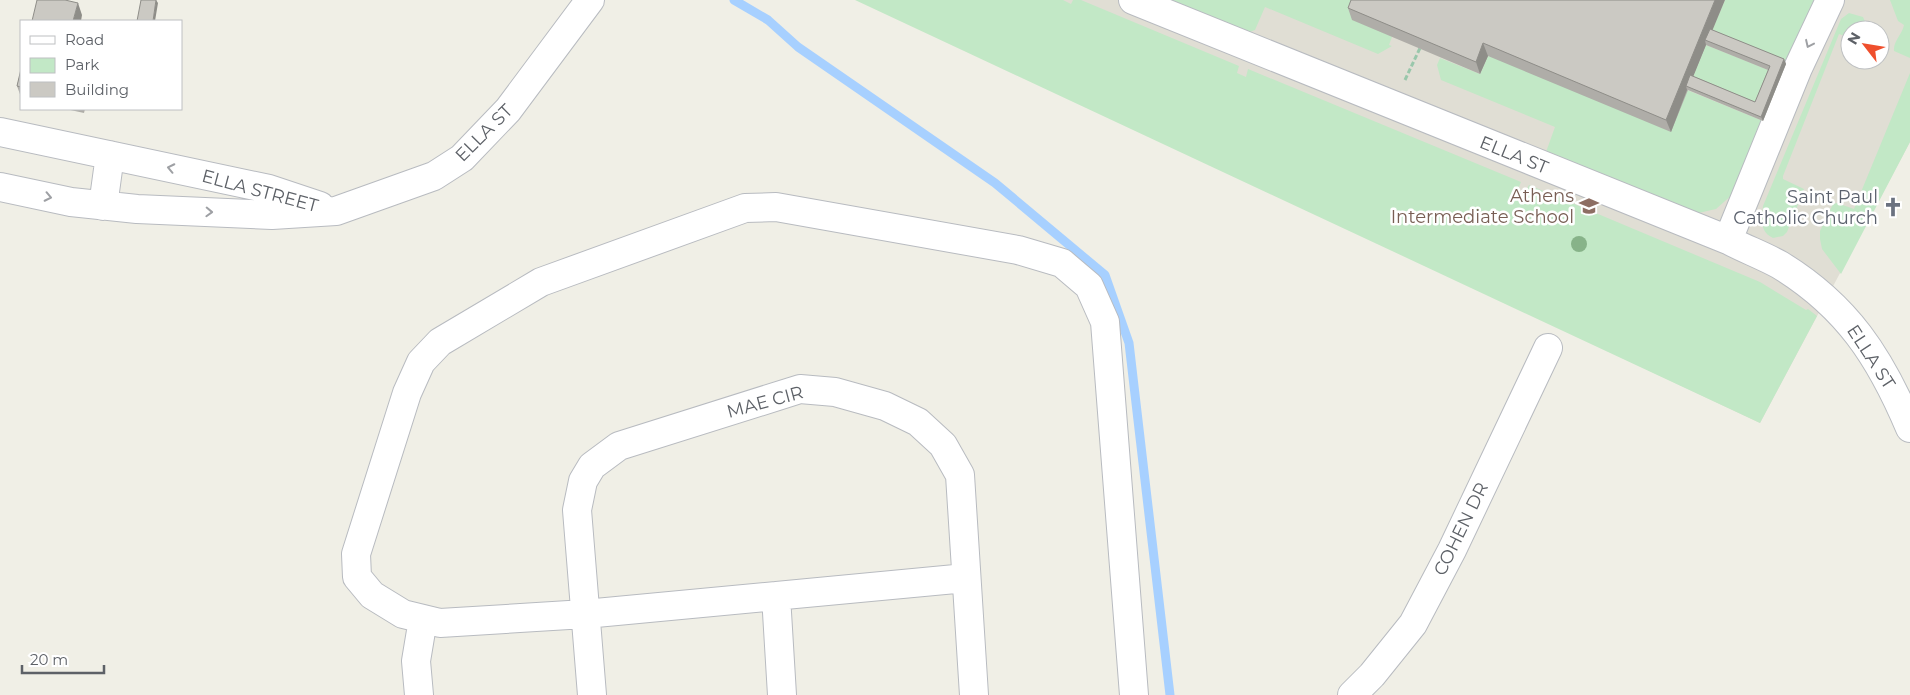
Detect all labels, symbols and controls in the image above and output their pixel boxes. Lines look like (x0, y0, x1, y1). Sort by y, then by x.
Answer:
legend (20, 20, 182, 110)
north arrow (1840, 20, 1890, 70)
text: N (1843, 29, 1864, 48)
text: Road (65, 30, 104, 49)
one-way arrow (1805, 39, 1816, 48)
text: Park (65, 55, 99, 74)
text: Building (65, 80, 129, 99)
street label: ELLA ST (451, 99, 518, 166)
street label: ELLA ST (1476, 131, 1552, 179)
one-way arrow (166, 163, 175, 174)
street label: ELLA STREET (199, 165, 321, 217)
place label: Athens Intermediate School (1391, 185, 1574, 228)
place label: Saint Paul Catholic Church (1733, 186, 1878, 229)
one-way arrow (43, 191, 52, 202)
school or university icon: Athens Intermediate School (1578, 195, 1600, 217)
church icon: Saint Paul Catholic Church (1882, 196, 1904, 218)
one-way arrow (206, 207, 213, 217)
street label: ELLA ST (1842, 321, 1900, 394)
street label: MAE CIR (724, 381, 806, 423)
street label: COHEN DR (1429, 479, 1493, 579)
scale bar (22, 642, 105, 674)
text: 20 m (30, 650, 68, 669)

